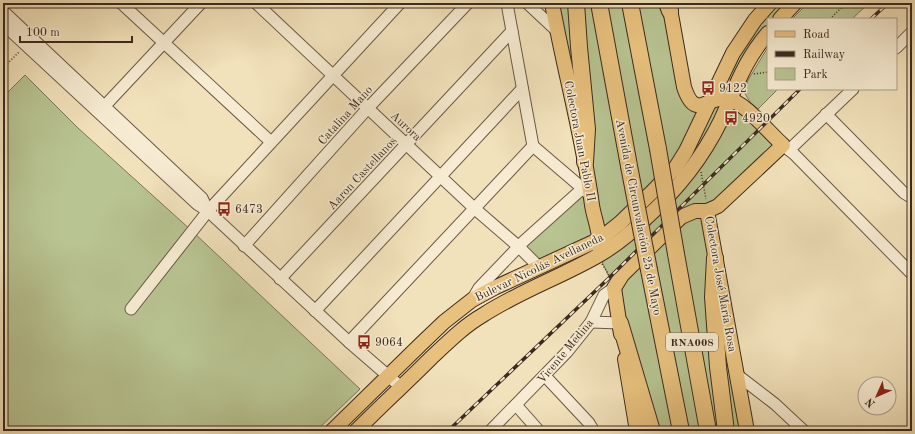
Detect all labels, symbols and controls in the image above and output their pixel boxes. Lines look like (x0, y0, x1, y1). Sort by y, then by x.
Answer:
scale bar (20, 18, 132, 44)
legend (767, 18, 897, 90)
text: 100 m (26, 27, 60, 39)
text: Road (803, 29, 830, 41)
text: Railway (803, 49, 846, 61)
text: Park (803, 69, 828, 81)
street label: Colectora Juan Pablo II (561, 80, 597, 203)
bus stop icon: 9122 (700, 80, 716, 96)
place label: 9122 (719, 83, 747, 95)
street label: Catalina Mano (316, 84, 375, 147)
street label: Aurora (388, 110, 423, 144)
bus stop icon: 4920 (723, 110, 739, 126)
place label: 4920 (742, 113, 770, 125)
street label: Avenida de Circunvalación 25 de Mayo (613, 118, 664, 316)
street label: Aaron Castellanos (326, 135, 399, 212)
bus stop icon: 6473 (216, 201, 232, 217)
place label: 6473 (235, 204, 263, 216)
street label: Colectora José María Rosa (702, 215, 738, 353)
street label: Bulevar Nicolás Avellaneda (473, 231, 606, 304)
street label: Vicente Medina (536, 317, 596, 386)
road number: RNA008 (666, 333, 718, 351)
bus stop icon: 9064 (356, 334, 372, 350)
place label: 9064 (375, 337, 403, 349)
north arrow (857, 376, 897, 416)
text: N (864, 395, 878, 409)

